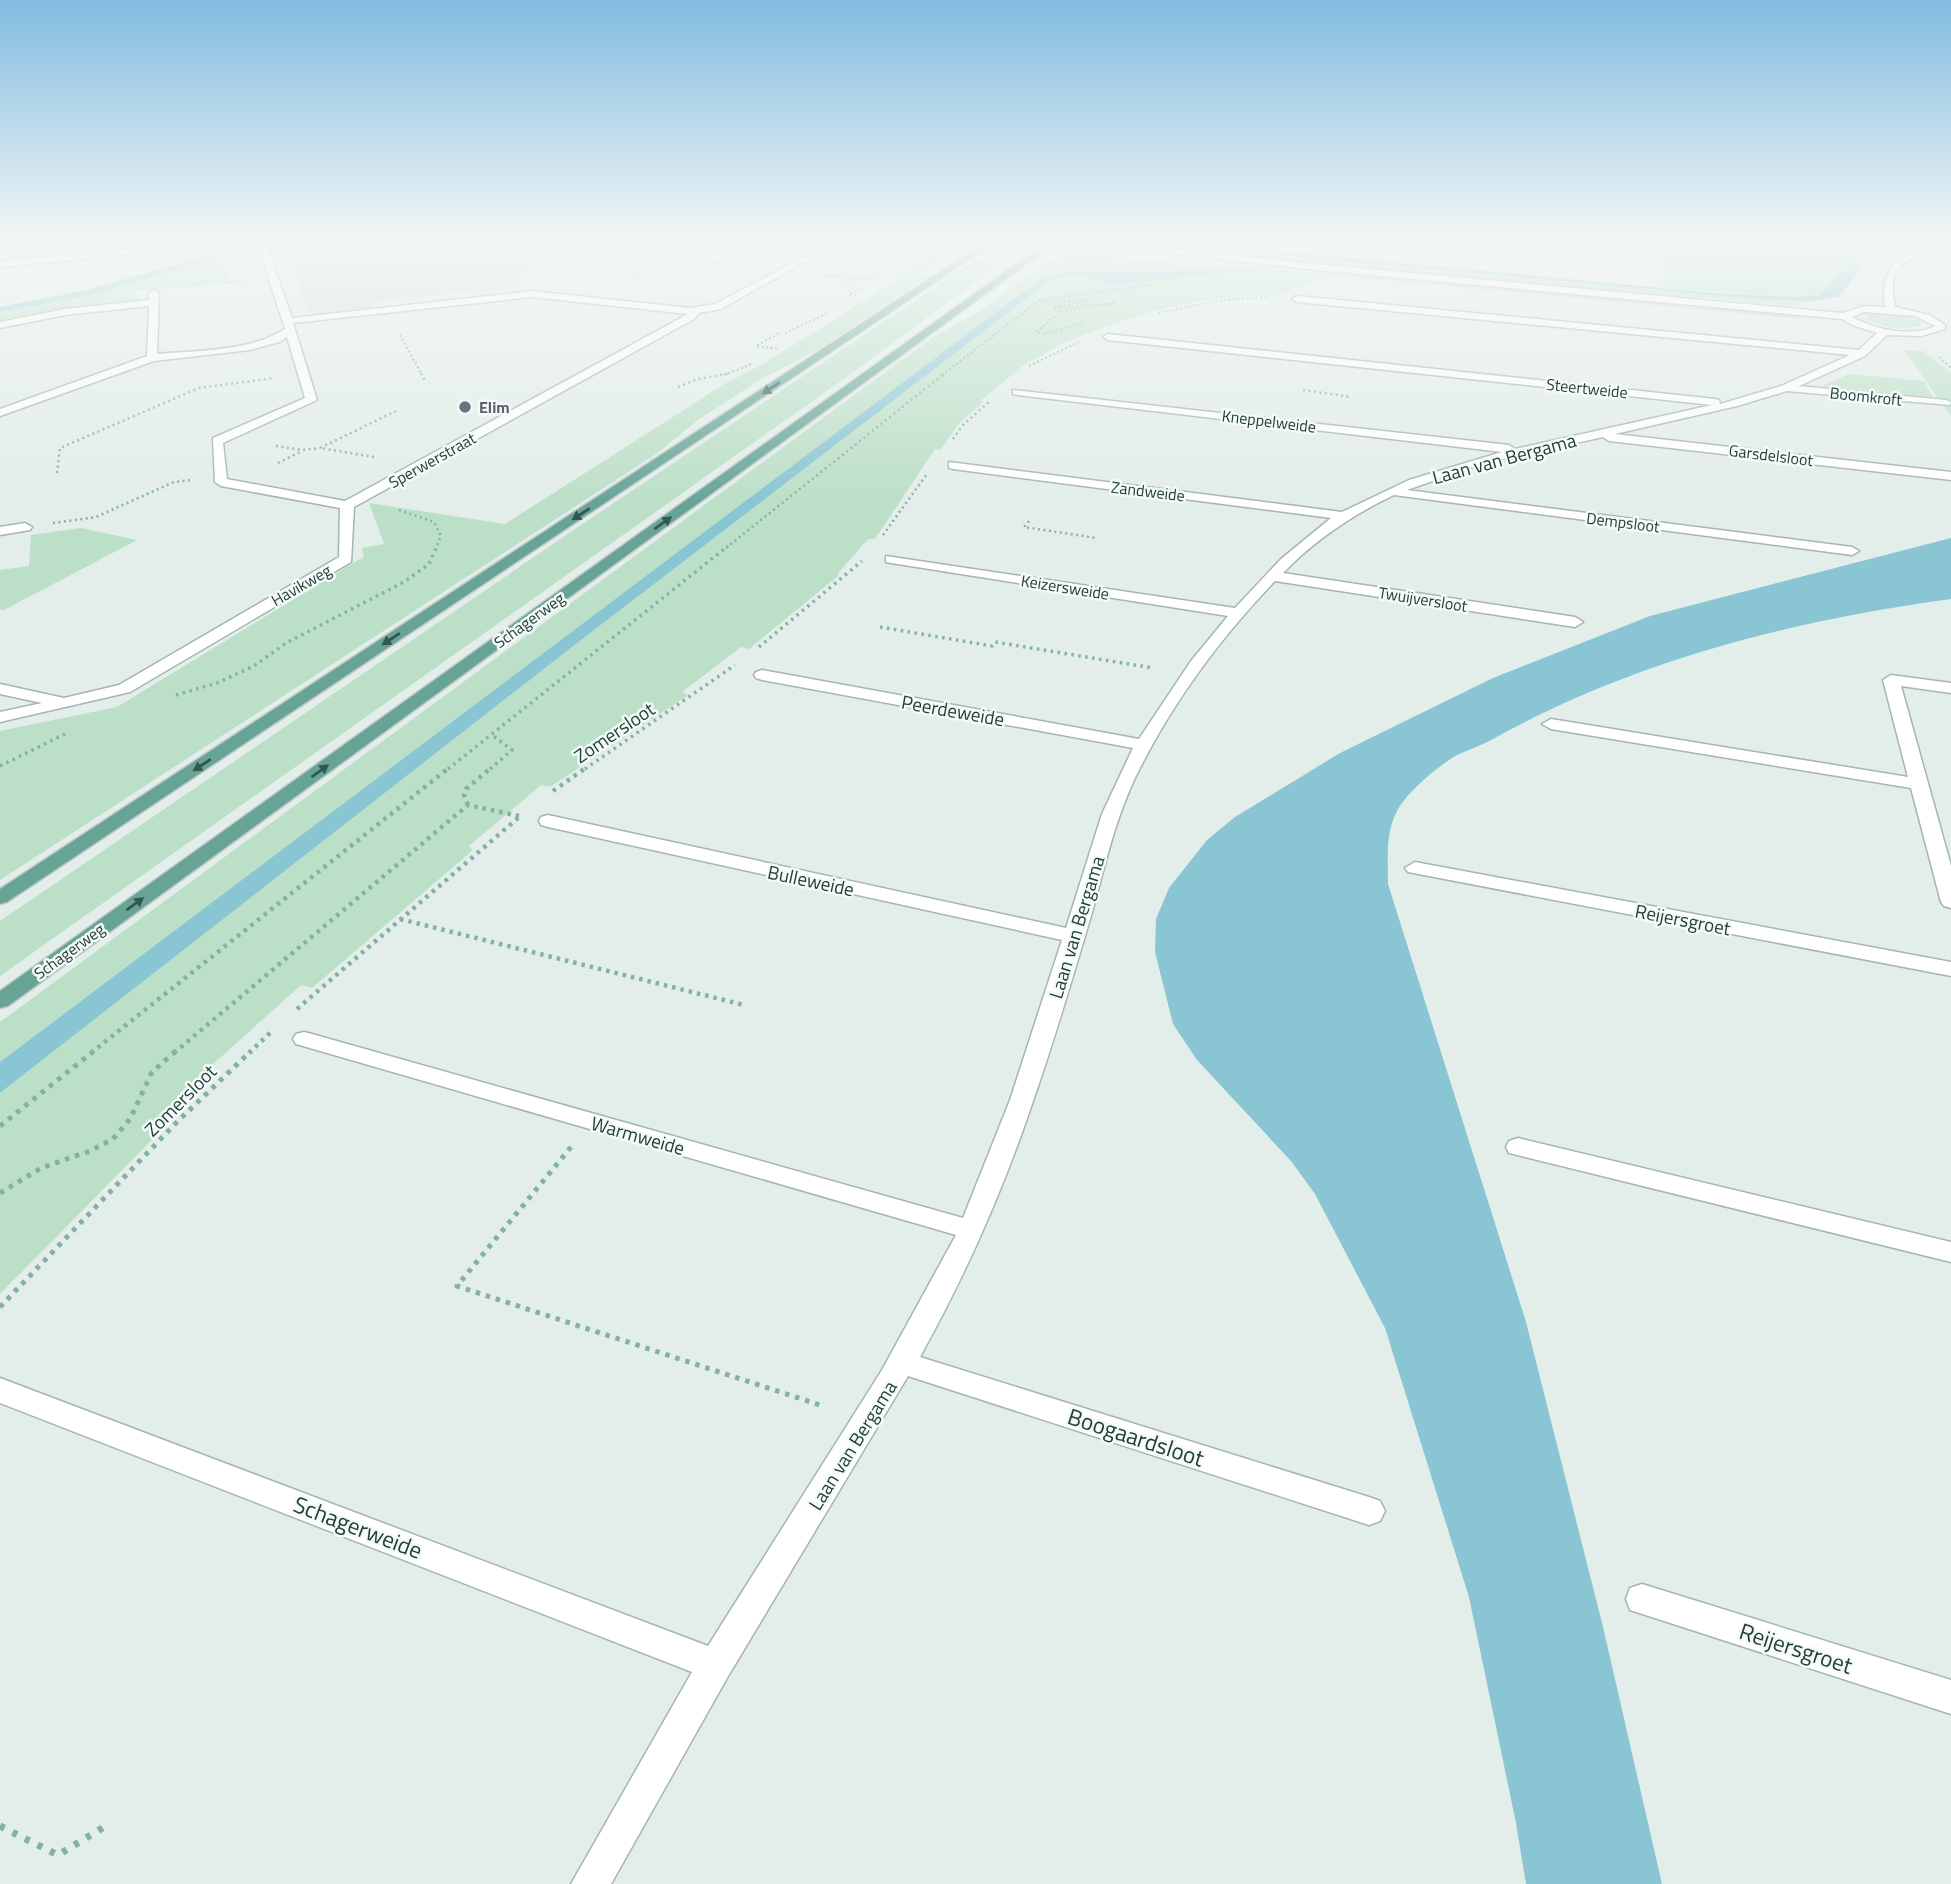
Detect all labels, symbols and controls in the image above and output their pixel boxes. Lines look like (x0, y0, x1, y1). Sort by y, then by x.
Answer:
street label: Steertweide (1545, 372, 1629, 404)
street label: Boomkroft (1829, 380, 1904, 412)
one-way arrow (761, 382, 781, 395)
place label: Elim (479, 395, 510, 419)
marker: Elim (457, 399, 473, 415)
street label: Kneppelweide (1221, 403, 1317, 439)
street label: Laan van Bergama (1429, 425, 1580, 491)
street label: Sperwerstraat (384, 426, 480, 494)
street label: Garsdelsloot (1728, 438, 1815, 472)
street label: Zandweide (1110, 475, 1186, 507)
street label: Dempsloot (1585, 506, 1661, 538)
one-way arrow (572, 507, 590, 521)
one-way arrow (654, 516, 672, 530)
street label: Havikweg (266, 558, 336, 612)
street label: Keizersweide (1019, 568, 1111, 606)
street label: Twuijversloot (1377, 580, 1470, 618)
street label: Schagerweg (489, 586, 569, 654)
one-way arrow (382, 633, 401, 646)
street label: Peerdeweide (899, 687, 1007, 733)
street label: Zomersloot (568, 694, 660, 770)
one-way arrow (192, 758, 211, 771)
one-way arrow (311, 764, 329, 778)
street label: Laan van Bergama (1041, 852, 1112, 1002)
street label: Bulleweide (765, 857, 857, 903)
street label: Reijersgroet (1633, 896, 1734, 943)
one-way arrow (126, 897, 144, 911)
street label: Schagerweg (29, 917, 109, 985)
street label: Zomersloot (137, 1057, 223, 1143)
street label: Warmweide (588, 1108, 688, 1162)
street label: Laan van Bergama (801, 1374, 904, 1515)
street label: Boogaardsloot (1063, 1399, 1209, 1475)
street label: Schagerweide (288, 1486, 428, 1568)
street label: Reijersgroet (1735, 1613, 1857, 1683)

